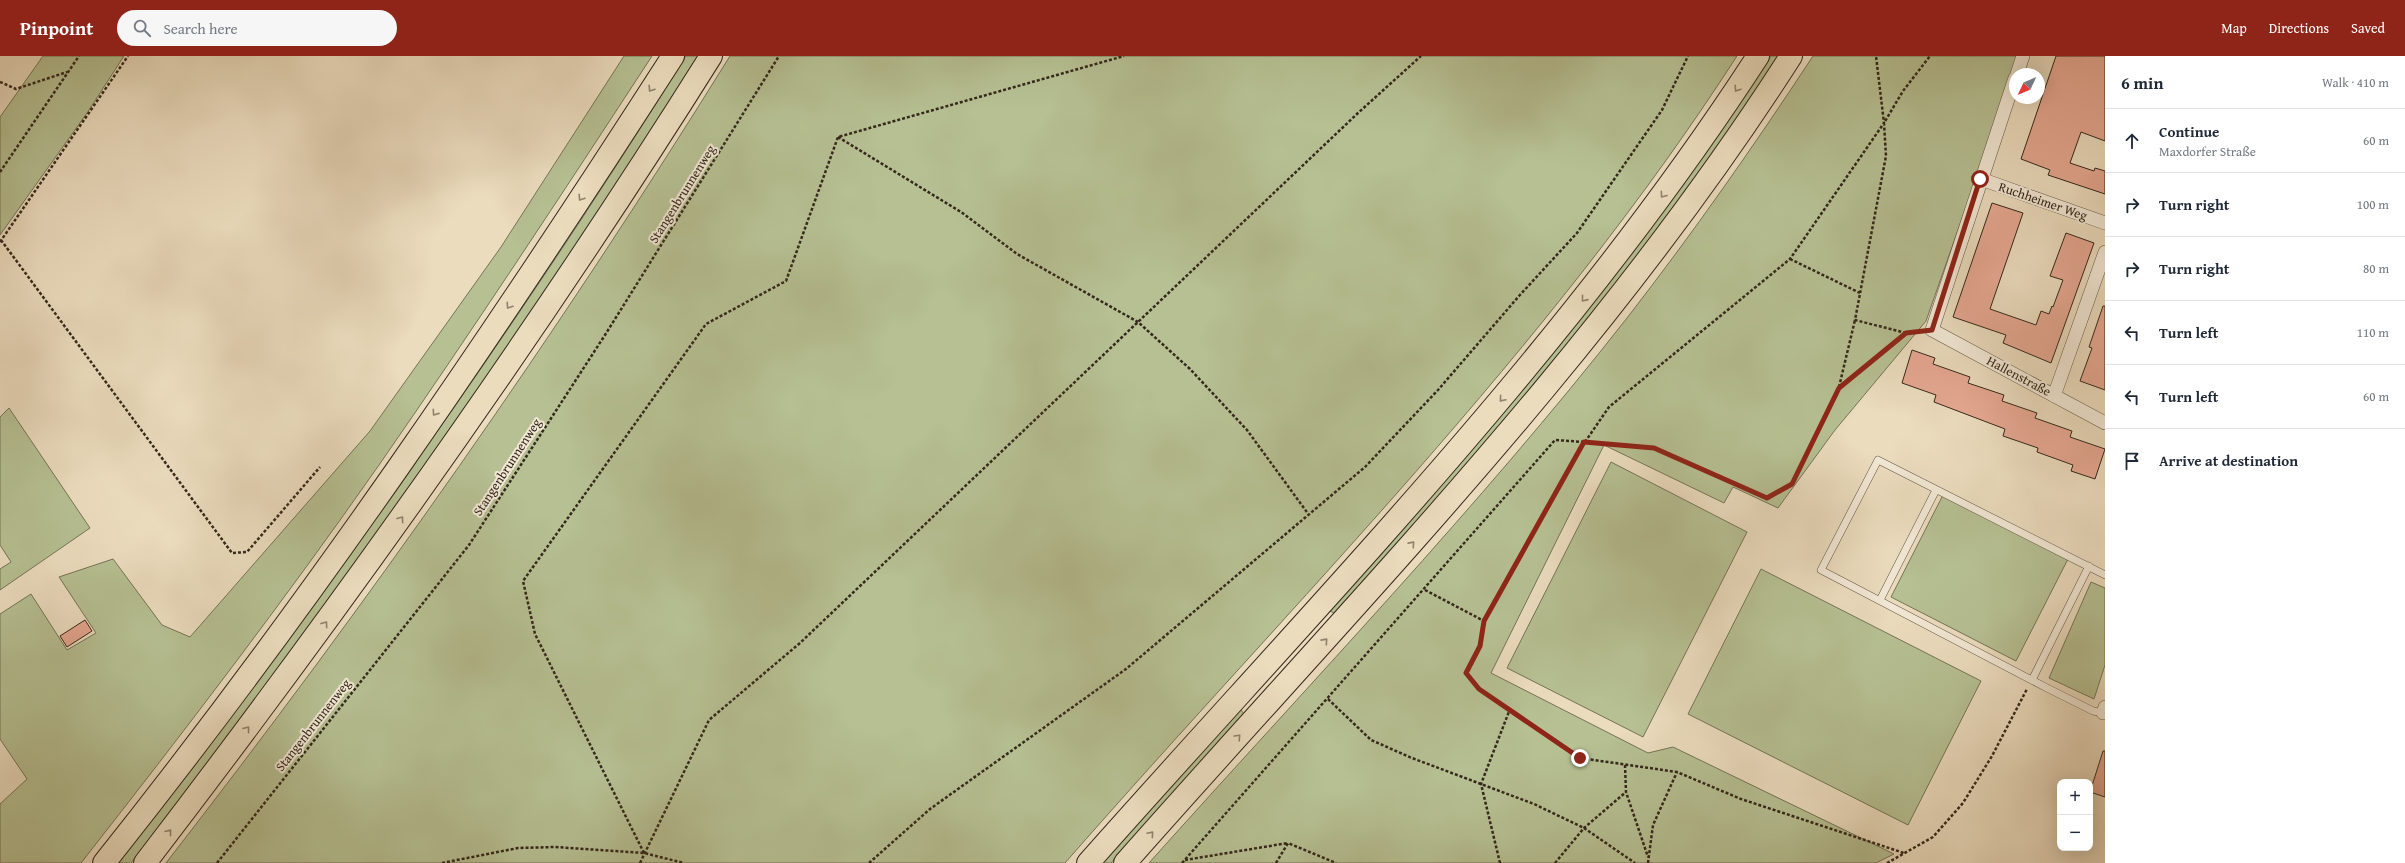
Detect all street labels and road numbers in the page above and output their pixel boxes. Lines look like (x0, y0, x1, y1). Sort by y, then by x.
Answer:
street label: Stangenbrunnenweg (644, 141, 720, 247)
street label: Ruchheimer Weg (1996, 177, 2090, 225)
street label: Hallenstraße (1983, 351, 2055, 401)
street label: Stangenbrunnenweg (468, 414, 546, 520)
street label: Stangenbrunnenweg (271, 674, 356, 775)

